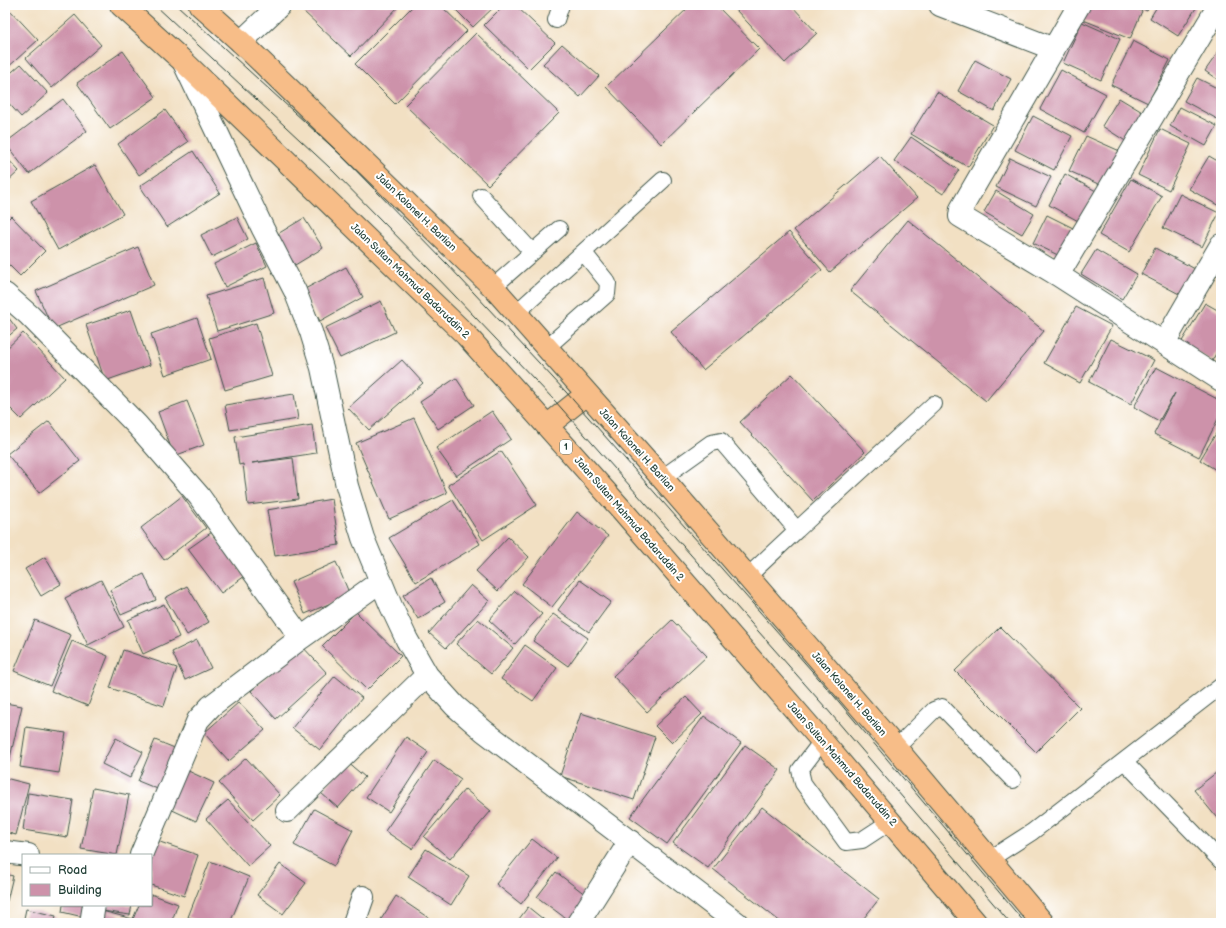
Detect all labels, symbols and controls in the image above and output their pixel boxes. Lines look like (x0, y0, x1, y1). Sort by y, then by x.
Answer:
street label: Jalan Kolonel H. Barlian (373, 170, 459, 254)
street label: Jalan Sultan Mahmud Badaruddin 2 (348, 221, 472, 341)
street label: Jalan Kolonel H. Barlian (597, 406, 678, 494)
road number: 1 (560, 440, 572, 454)
street label: Jalan Sultan Mahmud Badaruddin 2 (572, 455, 686, 584)
street label: Jalan Kolonel H. Barlian (809, 650, 889, 739)
street label: Jalan Sultan Mahmud Badaruddin 2 (785, 700, 899, 829)
legend (22, 854, 152, 906)
text: Road (58, 863, 87, 878)
text: Building (58, 883, 102, 898)

